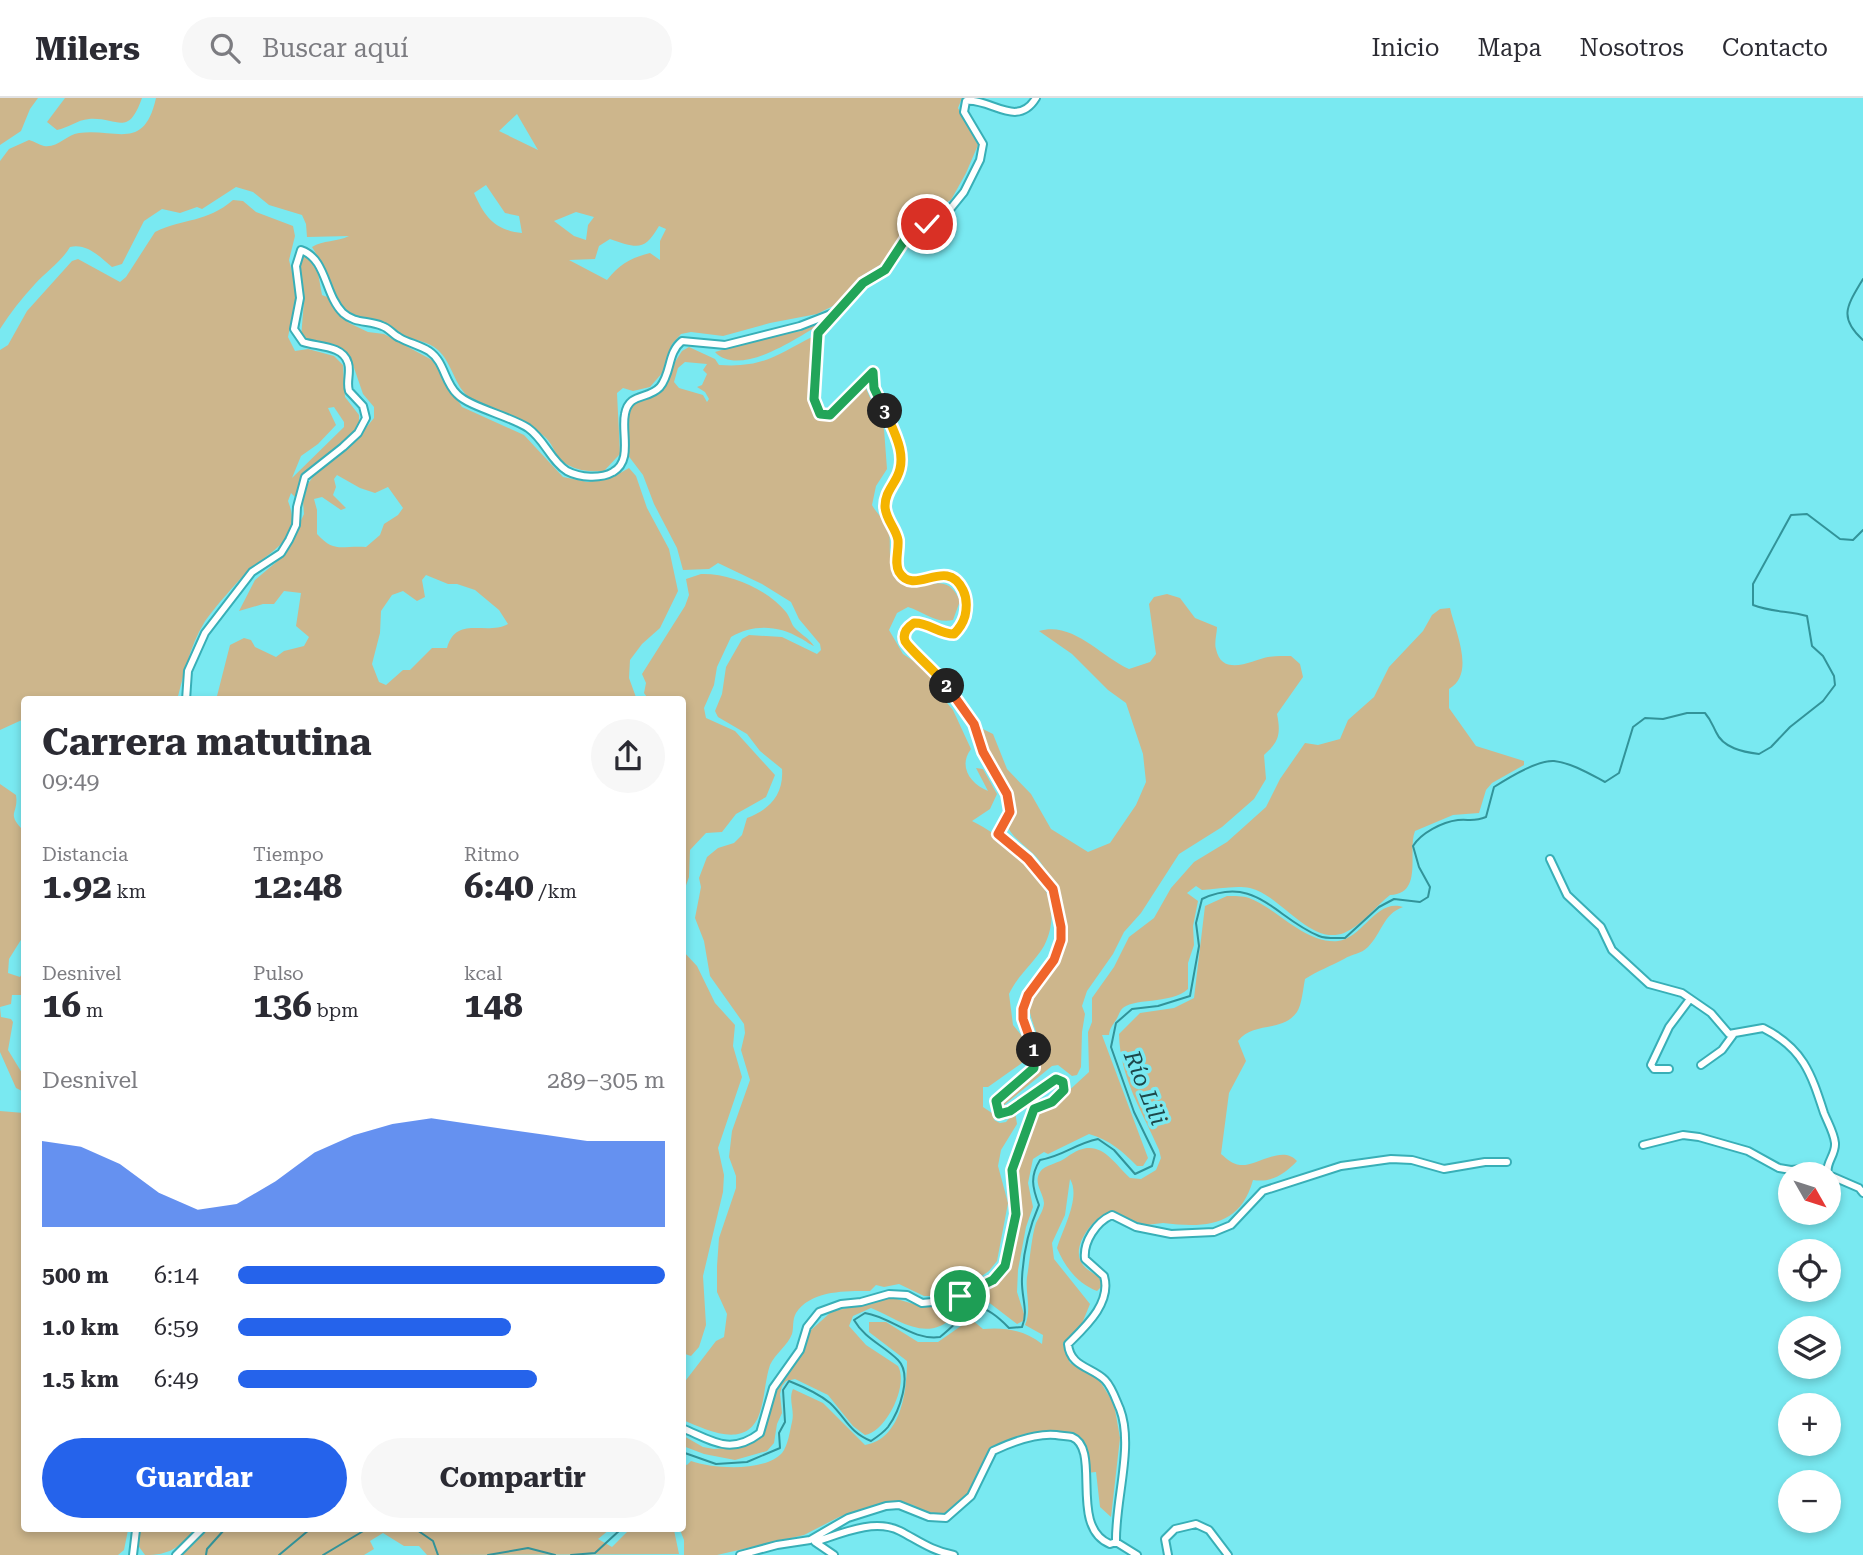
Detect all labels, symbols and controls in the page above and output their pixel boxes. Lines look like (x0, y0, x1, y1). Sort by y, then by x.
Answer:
search box (182, 17, 672, 80)
text: Milers (35, 29, 140, 68)
icon: search (206, 29, 244, 67)
text: Buscar aquí (262, 33, 408, 63)
text: Inicio (1371, 34, 1439, 62)
text: Mapa (1477, 34, 1542, 62)
text: Nosotros (1580, 34, 1684, 62)
text: Contacto (1722, 34, 1828, 62)
pin (897, 194, 957, 254)
icon: check (908, 205, 946, 243)
pin: 3 (868, 394, 903, 428)
text: 3 (879, 399, 890, 422)
pin: 2 (930, 668, 964, 704)
text: 2 (941, 674, 952, 697)
button: share (591, 719, 665, 793)
text: Carrera matutina (42, 720, 372, 764)
text: 09:49 (42, 768, 99, 795)
text: Distancia (42, 843, 128, 866)
text: Tiempo (253, 843, 324, 866)
text: Ritmo (464, 843, 519, 866)
text: 1.92 (42, 866, 112, 907)
text: 12:48 (253, 866, 342, 907)
text: 6:40 (464, 866, 534, 907)
text: km (112, 880, 146, 903)
text: /km (534, 880, 577, 903)
text: Desnivel (42, 962, 121, 985)
text: Pulso (253, 962, 304, 985)
text: kcal (464, 962, 502, 985)
text: 16 (42, 985, 81, 1026)
text: 136 (253, 985, 312, 1026)
text: 148 (464, 985, 523, 1026)
text: m (81, 999, 103, 1022)
text: bpm (312, 999, 359, 1022)
pin: 1 (1016, 1032, 1052, 1068)
text: 1 (1028, 1038, 1039, 1061)
water label: Río Lili (1118, 1046, 1172, 1129)
text: Desnivel (42, 1067, 138, 1094)
text: 289–305 m (547, 1067, 665, 1094)
north arrow (1778, 1162, 1841, 1225)
map controls (1778, 1162, 1841, 1533)
button: locate (1778, 1239, 1841, 1302)
text: 500 m (42, 1262, 109, 1289)
text: 6:14 (154, 1262, 199, 1289)
pin (930, 1266, 990, 1326)
icon: arrive (941, 1277, 979, 1315)
text: 1.0 km (42, 1314, 119, 1341)
text: 6:59 (154, 1314, 199, 1341)
button: layers (1778, 1316, 1841, 1379)
text: 1.5 km (42, 1366, 119, 1393)
text: 6:49 (154, 1366, 199, 1393)
button: + (1778, 1393, 1841, 1456)
button: Guardar (42, 1438, 347, 1518)
button: Compartir (361, 1438, 665, 1518)
button: − (1778, 1470, 1841, 1533)

